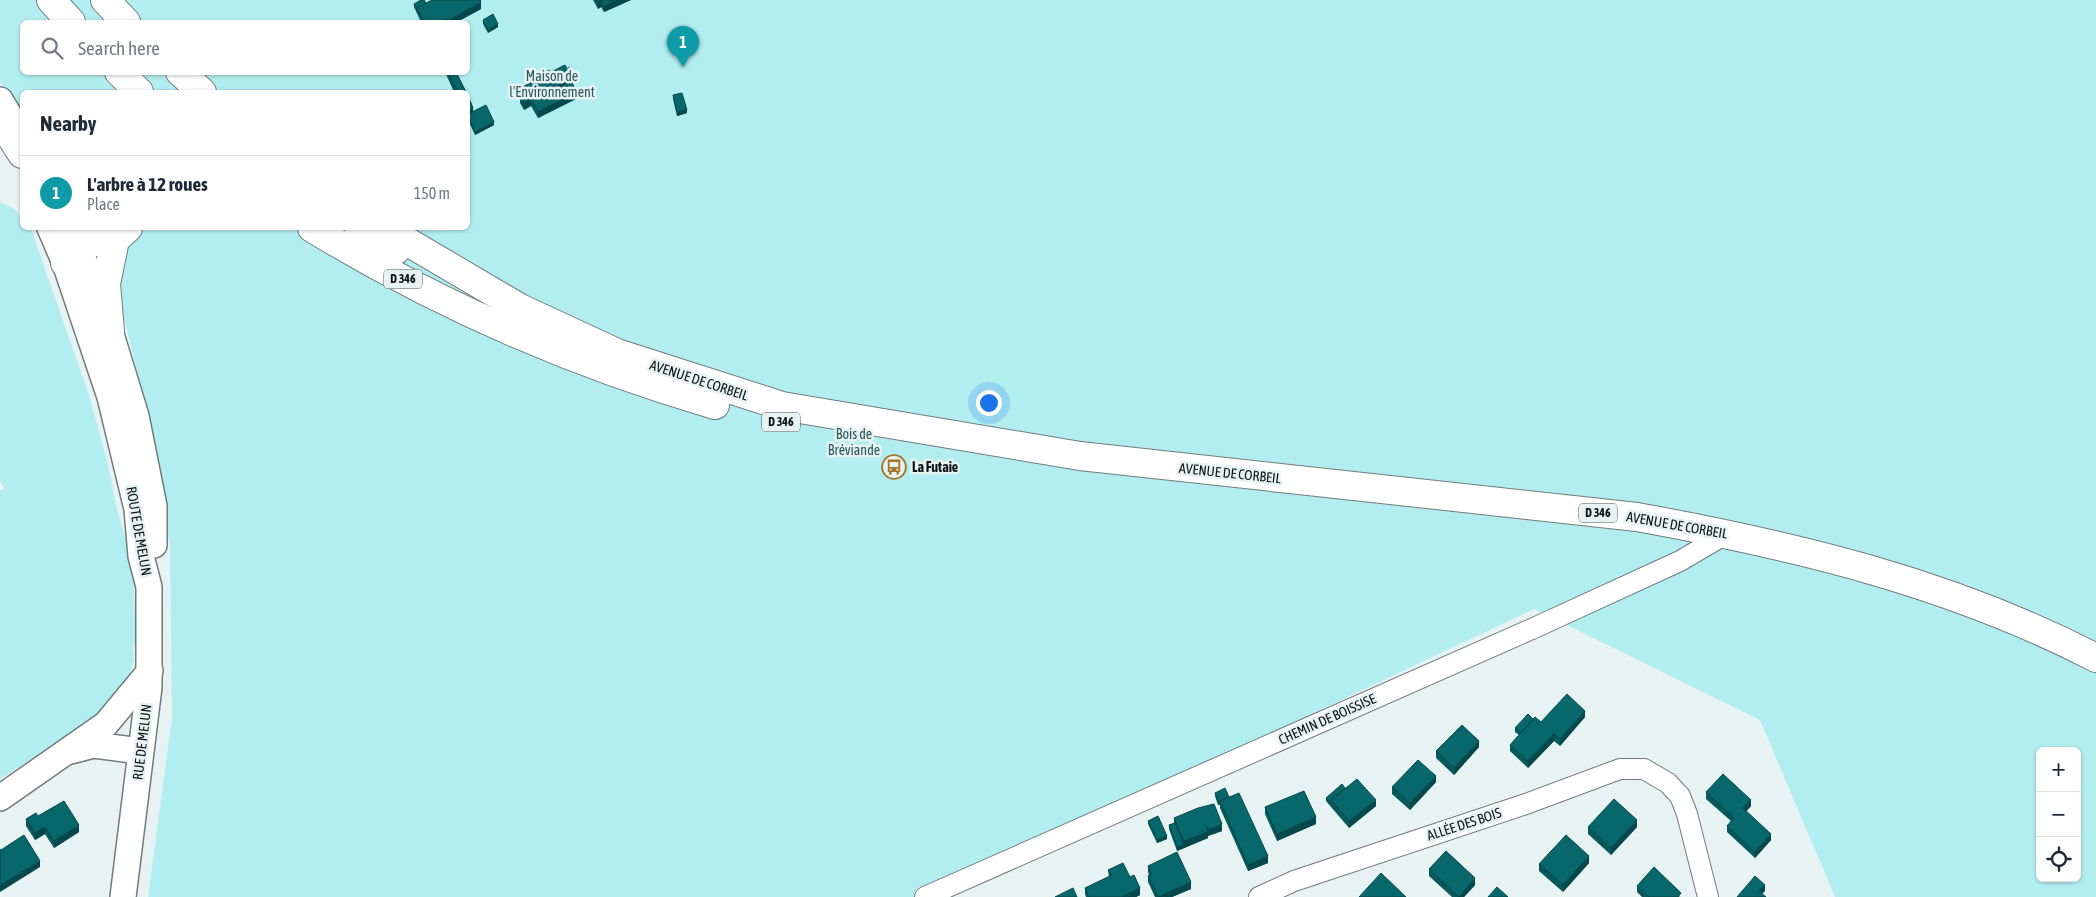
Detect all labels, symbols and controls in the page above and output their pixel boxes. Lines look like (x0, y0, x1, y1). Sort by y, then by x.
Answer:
search box (20, 20, 470, 75)
pin: 1 (667, 26, 699, 67)
icon: search (38, 34, 66, 62)
text: Search here (78, 37, 160, 59)
park label: Maison de l'Environnement (509, 68, 595, 100)
text: Nearby (40, 111, 96, 135)
text: L'arbre à 12 roues (87, 173, 208, 195)
text: 1 (52, 184, 60, 202)
text: 150 m (414, 184, 450, 202)
text: Place (87, 195, 120, 213)
road number: D 346 (384, 270, 422, 288)
street label: AVENUE DE CORBEIL (648, 357, 751, 404)
your location (976, 390, 1002, 416)
road number: D 346 (762, 412, 800, 432)
park label: Bois de Bréviande (828, 426, 880, 458)
bus stop icon: La Futaie (881, 454, 907, 480)
place label: La Futaie (912, 459, 958, 475)
street label: AVENUE DE CORBEIL (1178, 460, 1282, 486)
street label: ROUTE DE MELUN (123, 485, 155, 577)
road number: D 346 (1579, 503, 1617, 522)
street label: AVENUE DE CORBEIL (1625, 508, 1729, 542)
street label: CHEMIN DE BOISSISE (1276, 690, 1378, 748)
street label: RUE DE MELUN (129, 703, 155, 781)
map controls (2036, 747, 2081, 882)
button: + (2036, 747, 2081, 792)
button: − (2036, 792, 2081, 837)
street label: ALLÉE DES BOIS (1425, 804, 1503, 844)
button: locate (2036, 837, 2081, 882)

